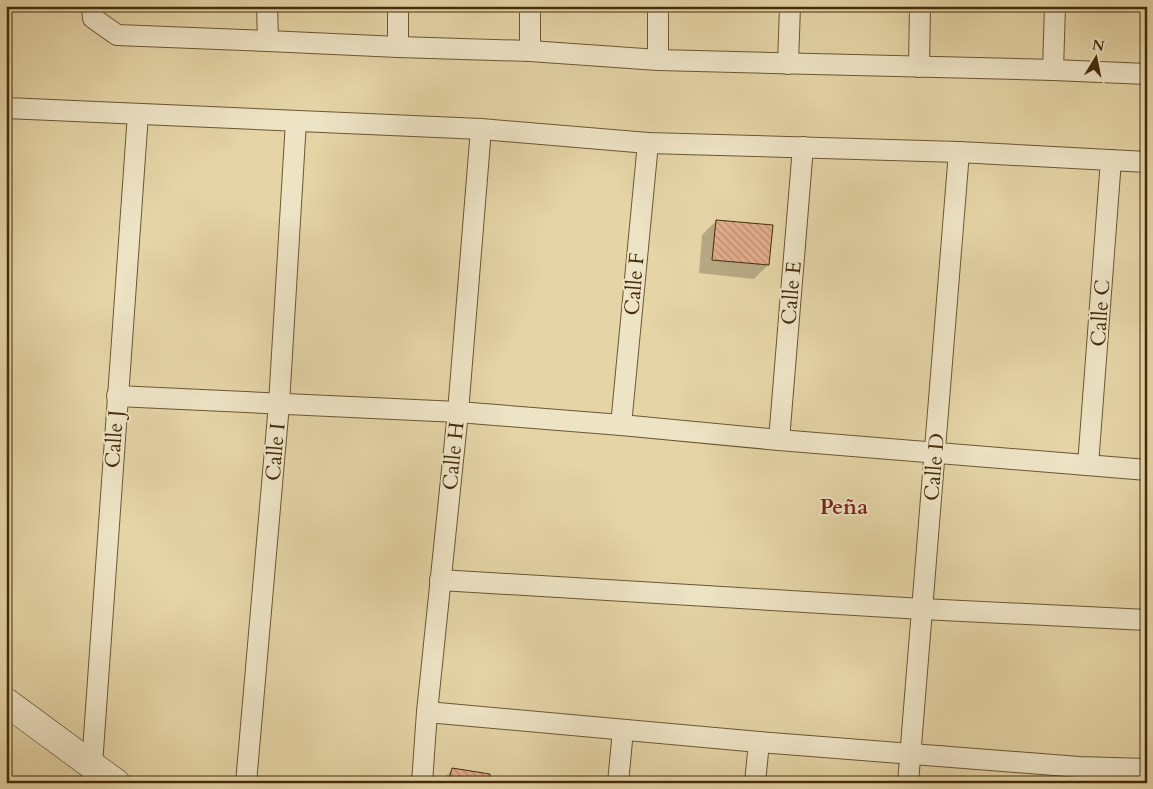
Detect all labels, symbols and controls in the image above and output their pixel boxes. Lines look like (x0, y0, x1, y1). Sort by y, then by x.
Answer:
north arrow (1070, 32, 1120, 82)
text: N (1091, 35, 1106, 56)
street label: Calle F (617, 251, 652, 317)
street label: Calle E (774, 260, 809, 326)
street label: Calle C (1084, 279, 1117, 347)
street label: Calle J (98, 409, 131, 469)
street label: Calle H (435, 420, 472, 492)
street label: Calle I (259, 422, 292, 482)
street label: Calle D (917, 432, 952, 502)
district label: Peña (820, 492, 868, 522)

